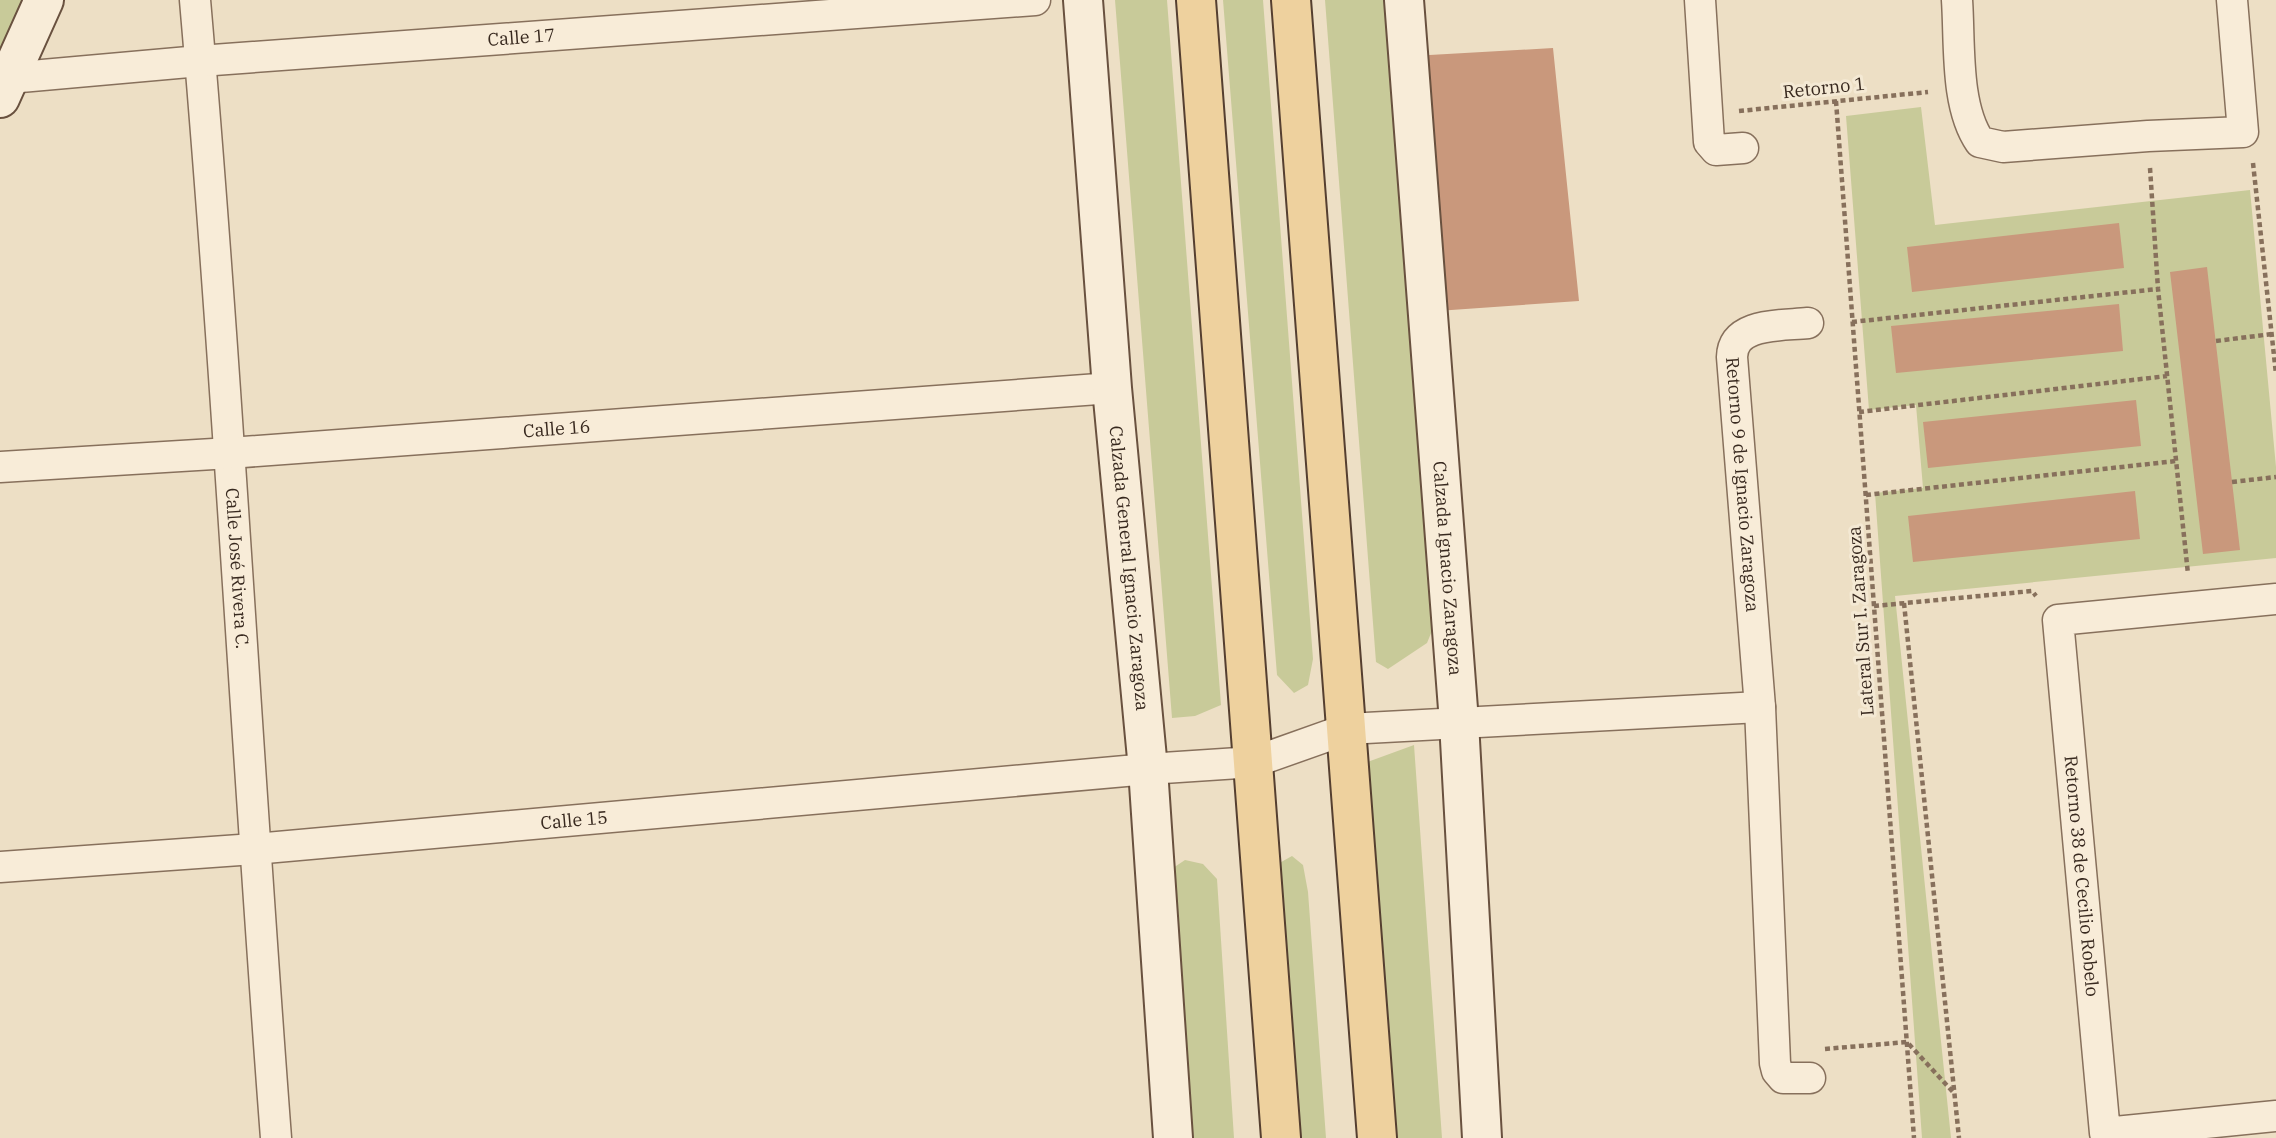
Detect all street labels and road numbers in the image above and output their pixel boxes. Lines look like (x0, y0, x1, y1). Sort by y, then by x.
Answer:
street label: Calle 17 (487, 23, 556, 51)
street label: Retorno 1 (1782, 72, 1866, 103)
street label: Retorno 9 de Ignacio Zaragoza (1721, 356, 1764, 613)
street label: Calle 16 (522, 414, 591, 442)
street label: Calzada General Ignacio Zaragoza (1105, 424, 1154, 712)
street label: Calzada Ignacio Zaragoza (1428, 460, 1467, 677)
street label: Calle José Rivera C. (221, 487, 254, 650)
street label: Lateral Sur I. Zaragoza (1842, 525, 1879, 717)
street label: Retorno 38 de Cecilio Robelo (2059, 754, 2104, 998)
street label: Calle 15 (539, 805, 609, 834)

